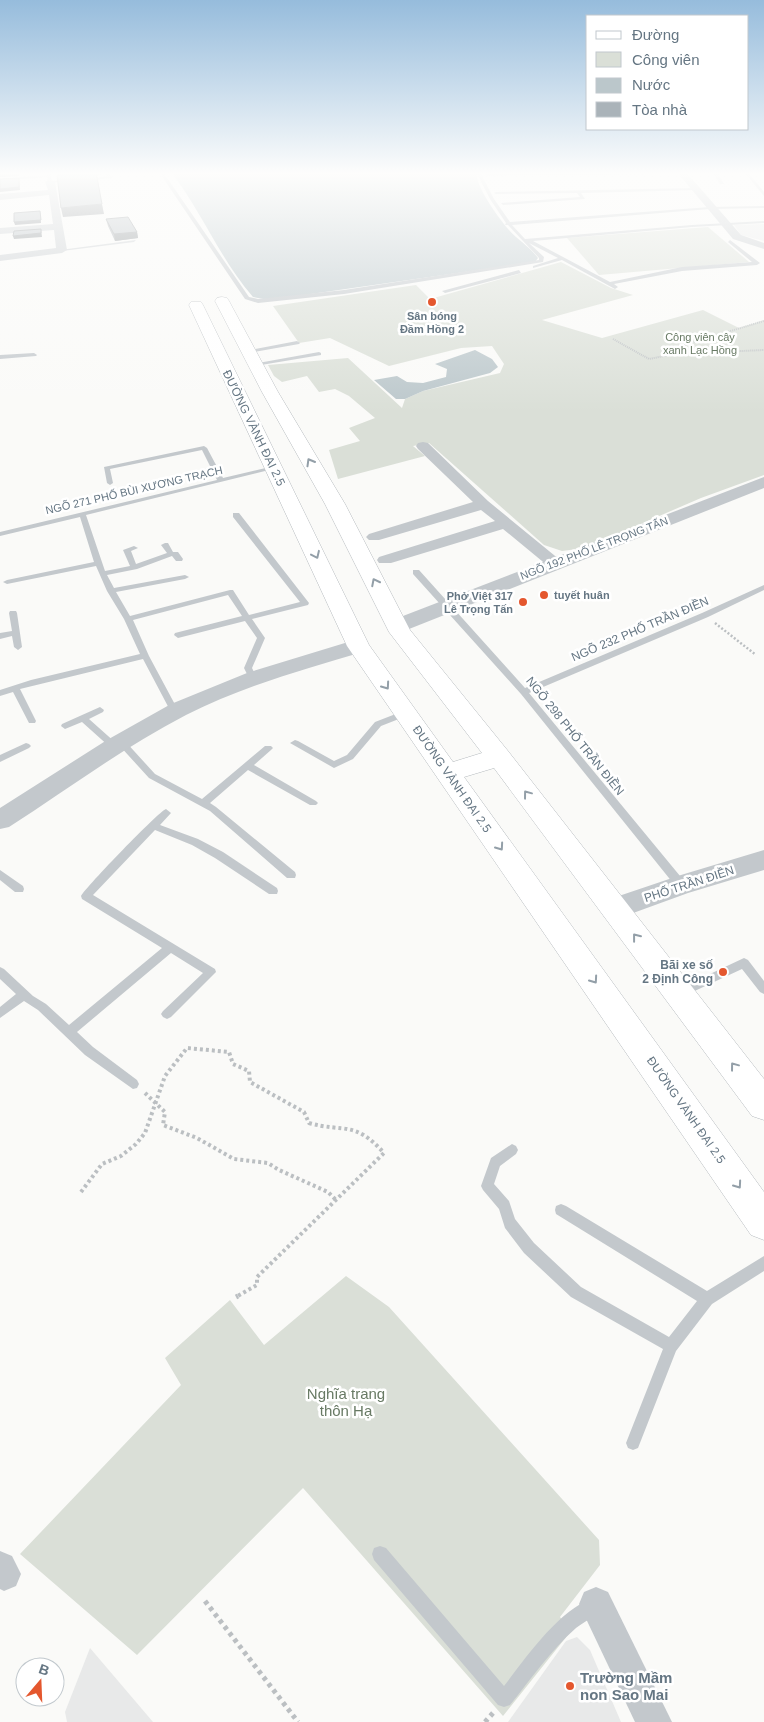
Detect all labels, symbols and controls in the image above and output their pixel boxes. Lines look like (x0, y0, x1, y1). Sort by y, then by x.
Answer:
legend (586, 15, 749, 130)
text: Đường (632, 26, 679, 43)
text: Công viên (632, 51, 700, 68)
text: Nước (632, 76, 671, 93)
text: Tòa nhà (632, 101, 688, 118)
marker: Sân bóng Đầm Hồng 2 (426, 296, 438, 308)
place label: Sân bóng Đầm Hồng 2 (400, 310, 464, 335)
park label: Công viên cây xanh Lạc Hồng (663, 331, 737, 356)
street label: ĐƯỜNG VÀNH ĐAI 2.5 (220, 367, 289, 489)
one-way arrow (307, 458, 317, 467)
street label: NGÕ 271 PHỐ BÙI XƯƠNG TRẠCH (44, 463, 224, 516)
street label: NGÕ 192 PHỐ LÊ TRỌNG TẤN (518, 513, 670, 582)
one-way arrow (309, 550, 319, 559)
one-way arrow (371, 578, 381, 587)
marker: tuyết huân (538, 589, 550, 601)
place label: tuyết huân (554, 589, 610, 601)
place label: Phở Việt 317 Lê Trọng Tấn (444, 590, 513, 616)
street label: NGÕ 232 PHỐ TRẦN ĐIỀN (569, 593, 711, 664)
marker: Phở Việt 317 Lê Trọng Tấn (517, 596, 529, 608)
street label: NGÕ 298 PHỐ TRẦN ĐIỀN (523, 674, 628, 798)
one-way arrow (381, 680, 389, 689)
street label: ĐƯỜNG VÀNH ĐAI 2.5 (410, 722, 495, 835)
one-way arrow (524, 790, 533, 800)
one-way arrow (494, 842, 503, 851)
street label: PHỐ TRẦN ĐIỀN (642, 862, 736, 905)
one-way arrow (633, 934, 641, 943)
place label: Bãi xe số 2 Định Công (642, 958, 713, 986)
marker: Bãi xe số 2 Định Công (717, 966, 729, 978)
one-way arrow (588, 974, 597, 984)
street label: ĐƯỜNG VÀNH ĐAI 2.5 (644, 1053, 729, 1166)
one-way arrow (732, 1063, 740, 1072)
one-way arrow (732, 1179, 741, 1188)
park label: Nghĩa trang thôn Hạ (307, 1385, 385, 1419)
north arrow (15, 1657, 65, 1707)
text: B (37, 1660, 52, 1679)
place label: Trường Mầm non Sao Mai (580, 1669, 672, 1703)
marker: Trường Mầm non Sao Mai (564, 1680, 576, 1692)

